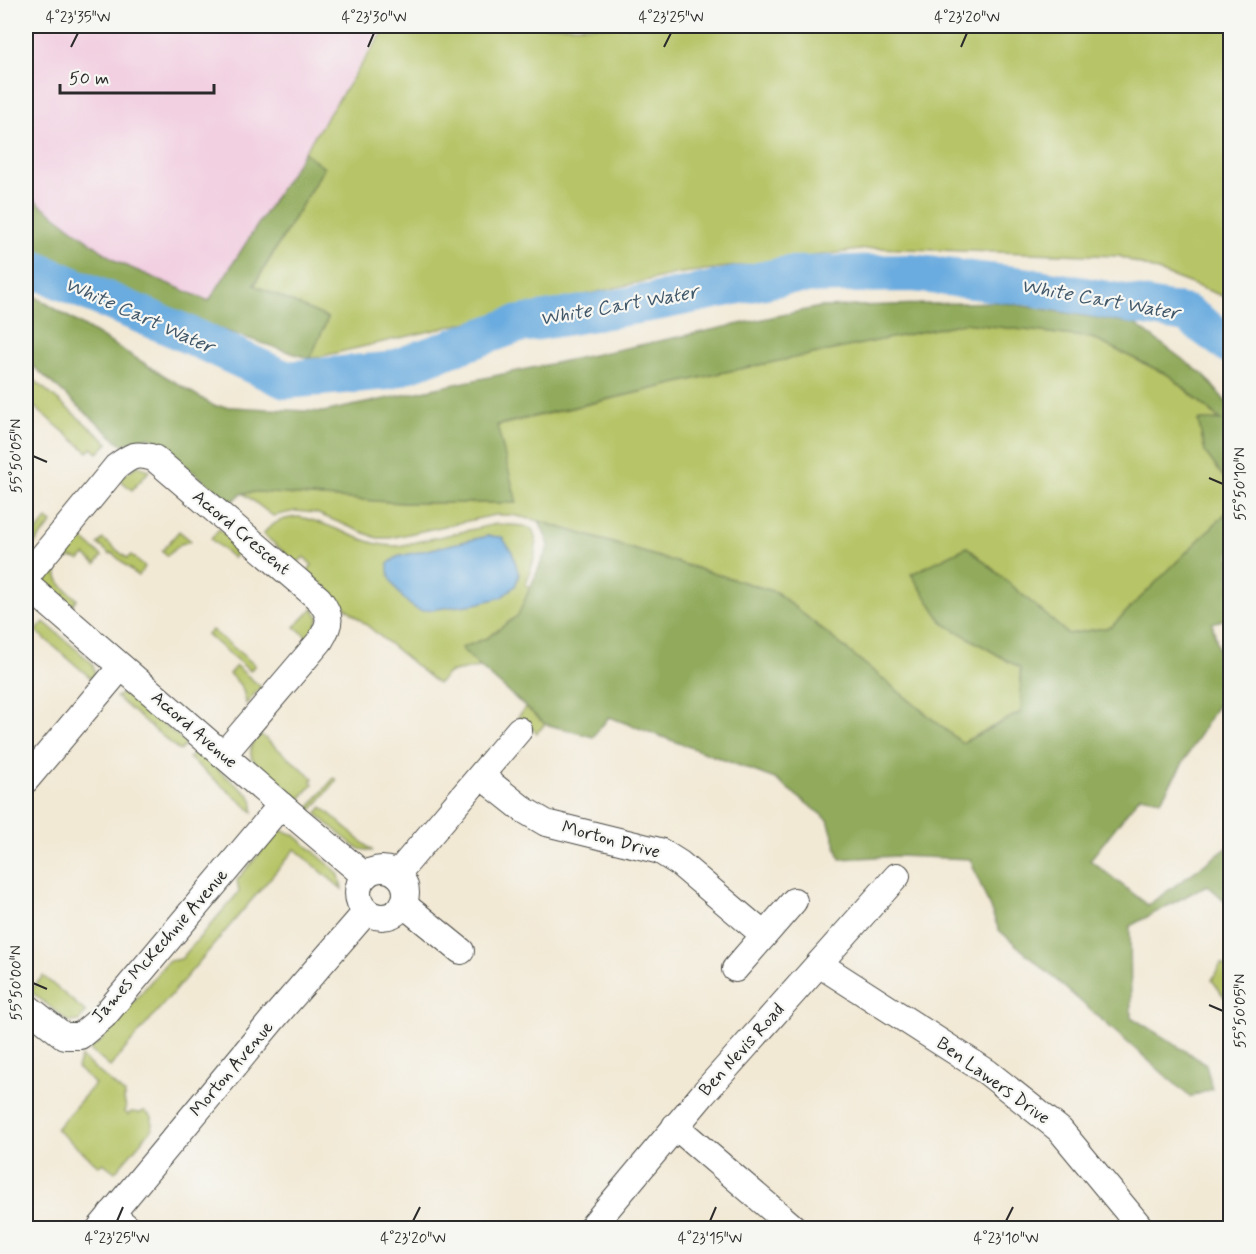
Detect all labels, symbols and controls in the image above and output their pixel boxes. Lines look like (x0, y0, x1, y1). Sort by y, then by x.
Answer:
text: 4°23'35"W (46, 8, 110, 28)
text: 4°23'30"W (341, 8, 407, 28)
text: 4°23'25"W (638, 8, 704, 28)
text: 4°23'20"W (934, 8, 1000, 28)
scale bar (60, 57, 214, 95)
text: 50 m (69, 67, 109, 91)
water label: White Cart Water (60, 271, 220, 362)
water label: White Cart Water (1019, 273, 1184, 328)
water label: White Cart Water (538, 278, 703, 333)
text: 55°50'05"N (7, 419, 27, 493)
text: 55°50'10"N (1231, 447, 1251, 521)
street label: Accord Crescent (187, 485, 295, 581)
street label: Accord Avenue (146, 686, 242, 774)
street label: Morton Drive (559, 815, 663, 865)
street label: James McKechnie Avenue (86, 864, 234, 1028)
text: 55°50'00"N (7, 945, 27, 1021)
text: 55°50'05"N (1231, 974, 1251, 1048)
street label: Ben Nevis Road (694, 998, 790, 1102)
street label: Morton Avenue (185, 1016, 279, 1122)
street label: Ben Lawers Drive (931, 1032, 1055, 1130)
text: 4°23'25"W (84, 1229, 150, 1249)
text: 4°23'20"W (380, 1229, 446, 1249)
text: 4°23'15"W (678, 1229, 742, 1249)
text: 4°23'10"W (973, 1229, 1039, 1249)

